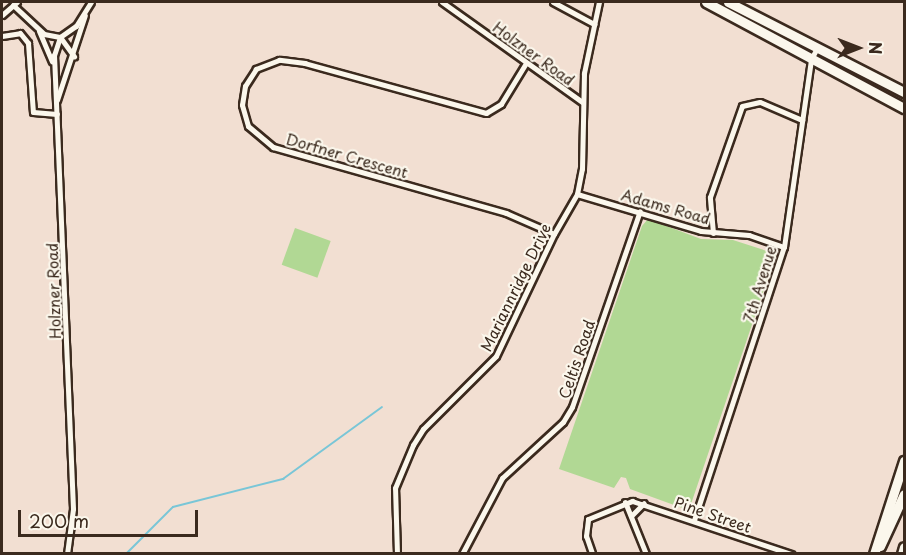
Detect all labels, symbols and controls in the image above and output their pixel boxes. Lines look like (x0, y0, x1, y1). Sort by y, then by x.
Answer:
street label: Holzner Road (490, 17, 578, 89)
north arrow (828, 18, 888, 78)
text: N (864, 42, 888, 54)
street label: Dorfner Crescent (284, 129, 410, 181)
street label: Adams Road (619, 185, 713, 227)
street label: Mariannridge Drive (476, 220, 554, 354)
street label: Holzner Road (42, 242, 64, 340)
street label: 7th Avenue (739, 243, 779, 325)
street label: Celtis Road (554, 317, 598, 401)
street label: Pine Street (672, 492, 754, 536)
scale bar (21, 498, 201, 536)
text: 200 m (29, 507, 89, 534)

